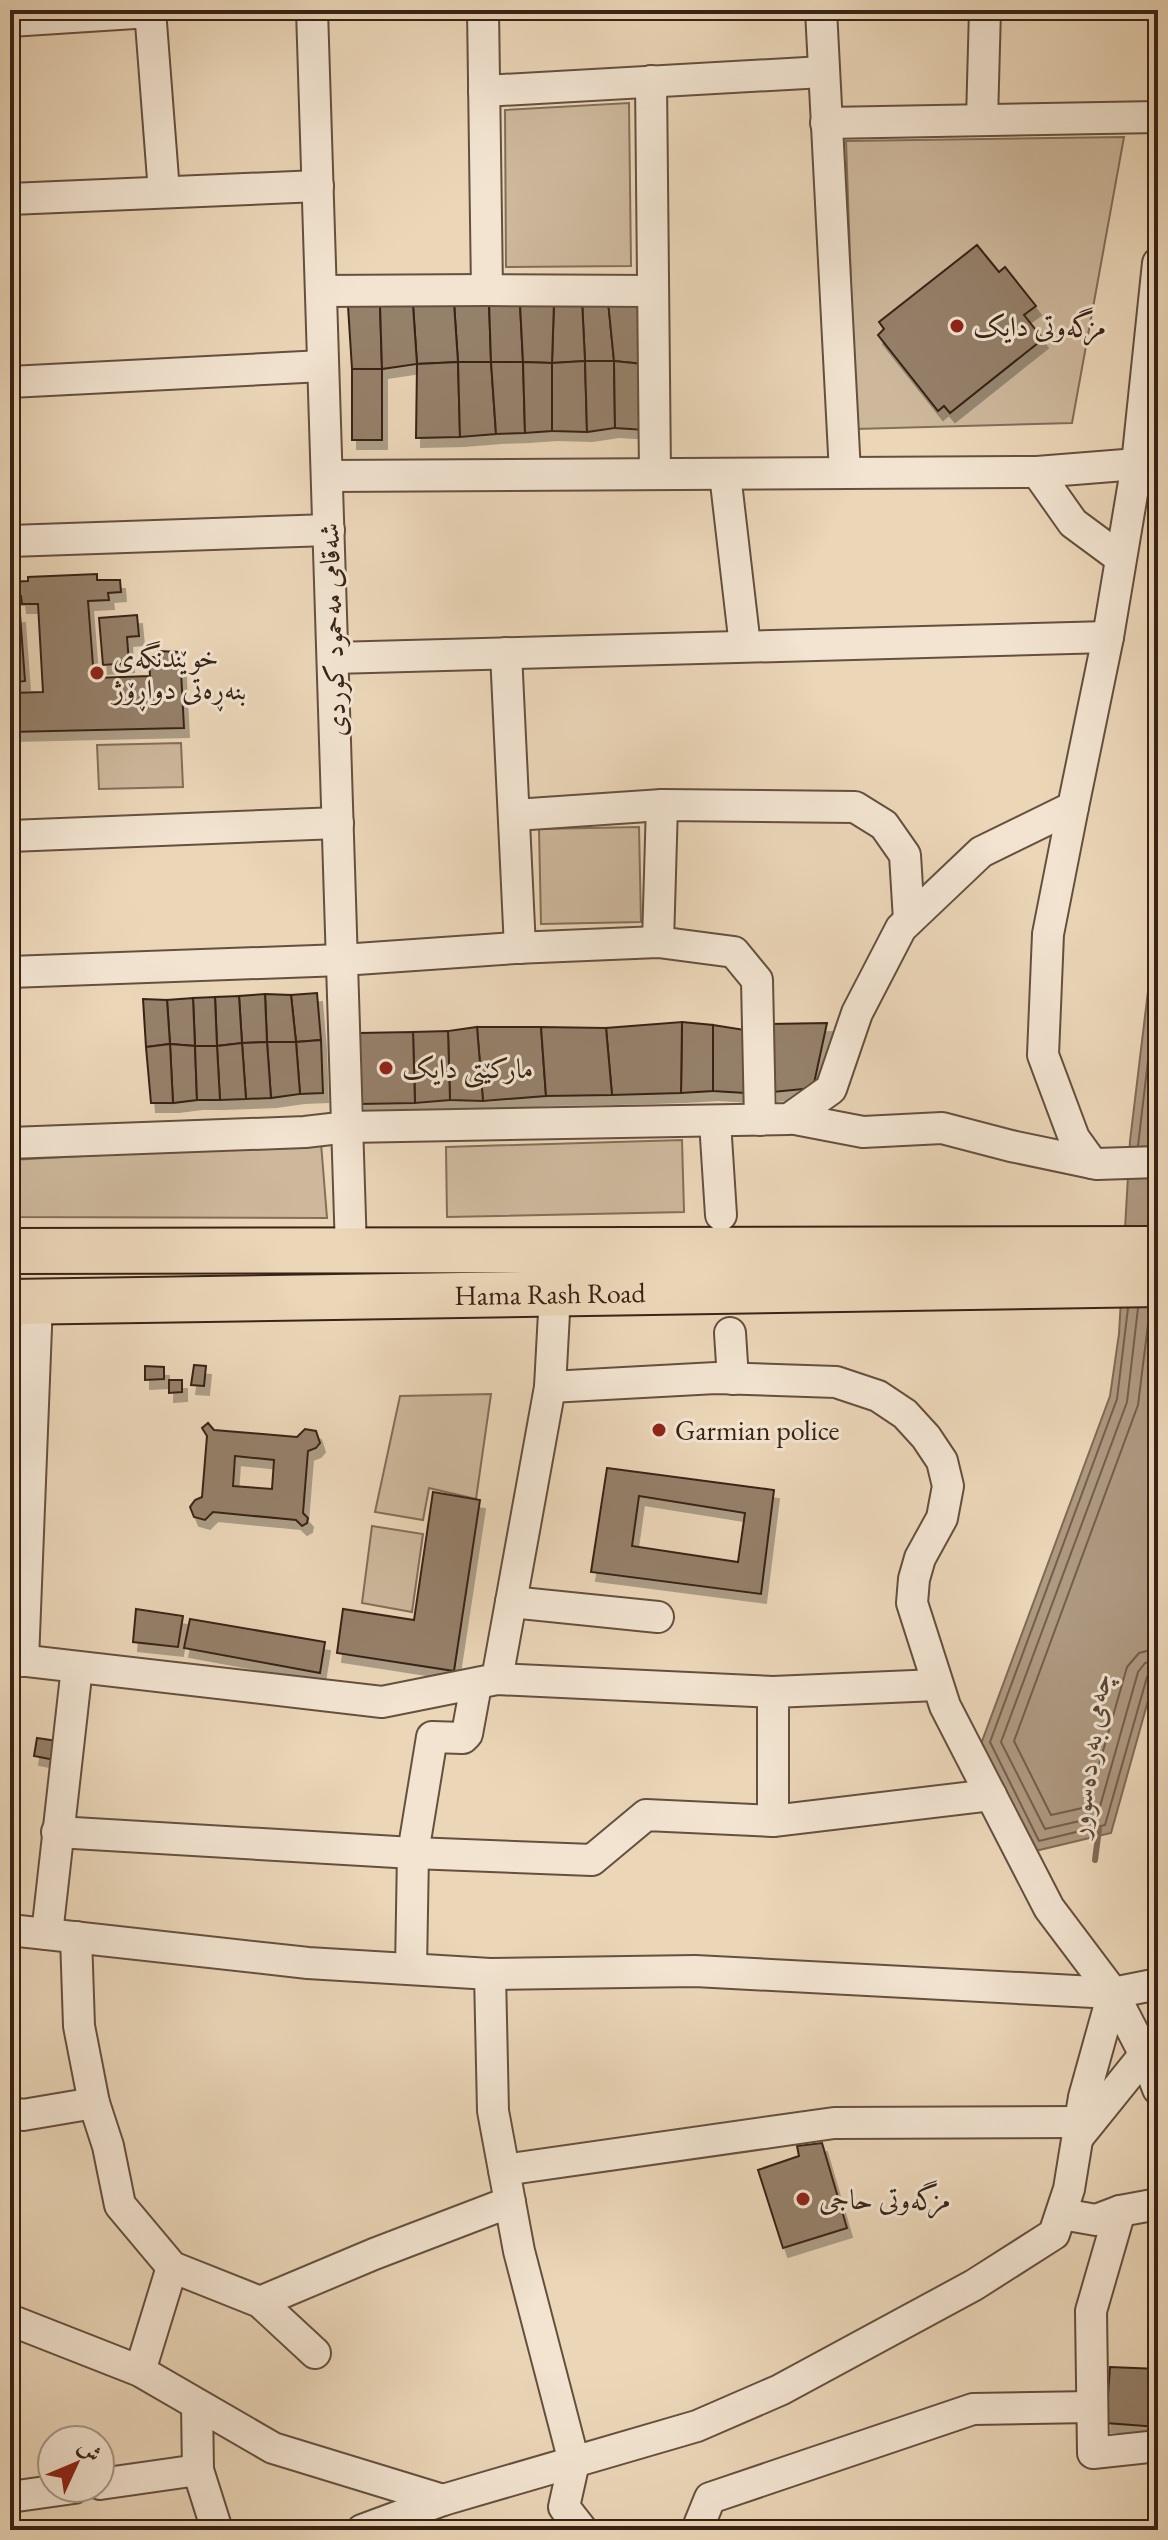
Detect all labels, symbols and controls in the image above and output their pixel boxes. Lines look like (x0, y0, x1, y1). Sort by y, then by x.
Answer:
place label: مزگەوتی دایک (973, 307, 1106, 346)
marker: مزگەوتی دایک (948, 317, 966, 335)
street label: شەقامی مەحمود کوردی (310, 522, 354, 738)
place label: خوێندنگەی بنەڕەتی دواڕۆژ (110, 639, 246, 712)
marker: خوێندنگەی بنەڕەتی دواڕۆژ (88, 664, 106, 682)
place label: مارکێتی دایک (402, 1050, 533, 1089)
marker: مارکێتی دایک (377, 1059, 395, 1077)
street label: Hama Rash Road (454, 1274, 647, 1313)
place label: Garmian police (675, 1412, 840, 1448)
marker: Garmian police (650, 1421, 668, 1439)
water label: چەمی بەردەسوور (1057, 1670, 1121, 1842)
place label: مزگەوتی حاجی (819, 2180, 951, 2219)
marker: مزگەوتی حاجی (794, 2190, 812, 2208)
north arrow (36, 2424, 116, 2504)
text: ش (72, 2433, 108, 2468)

